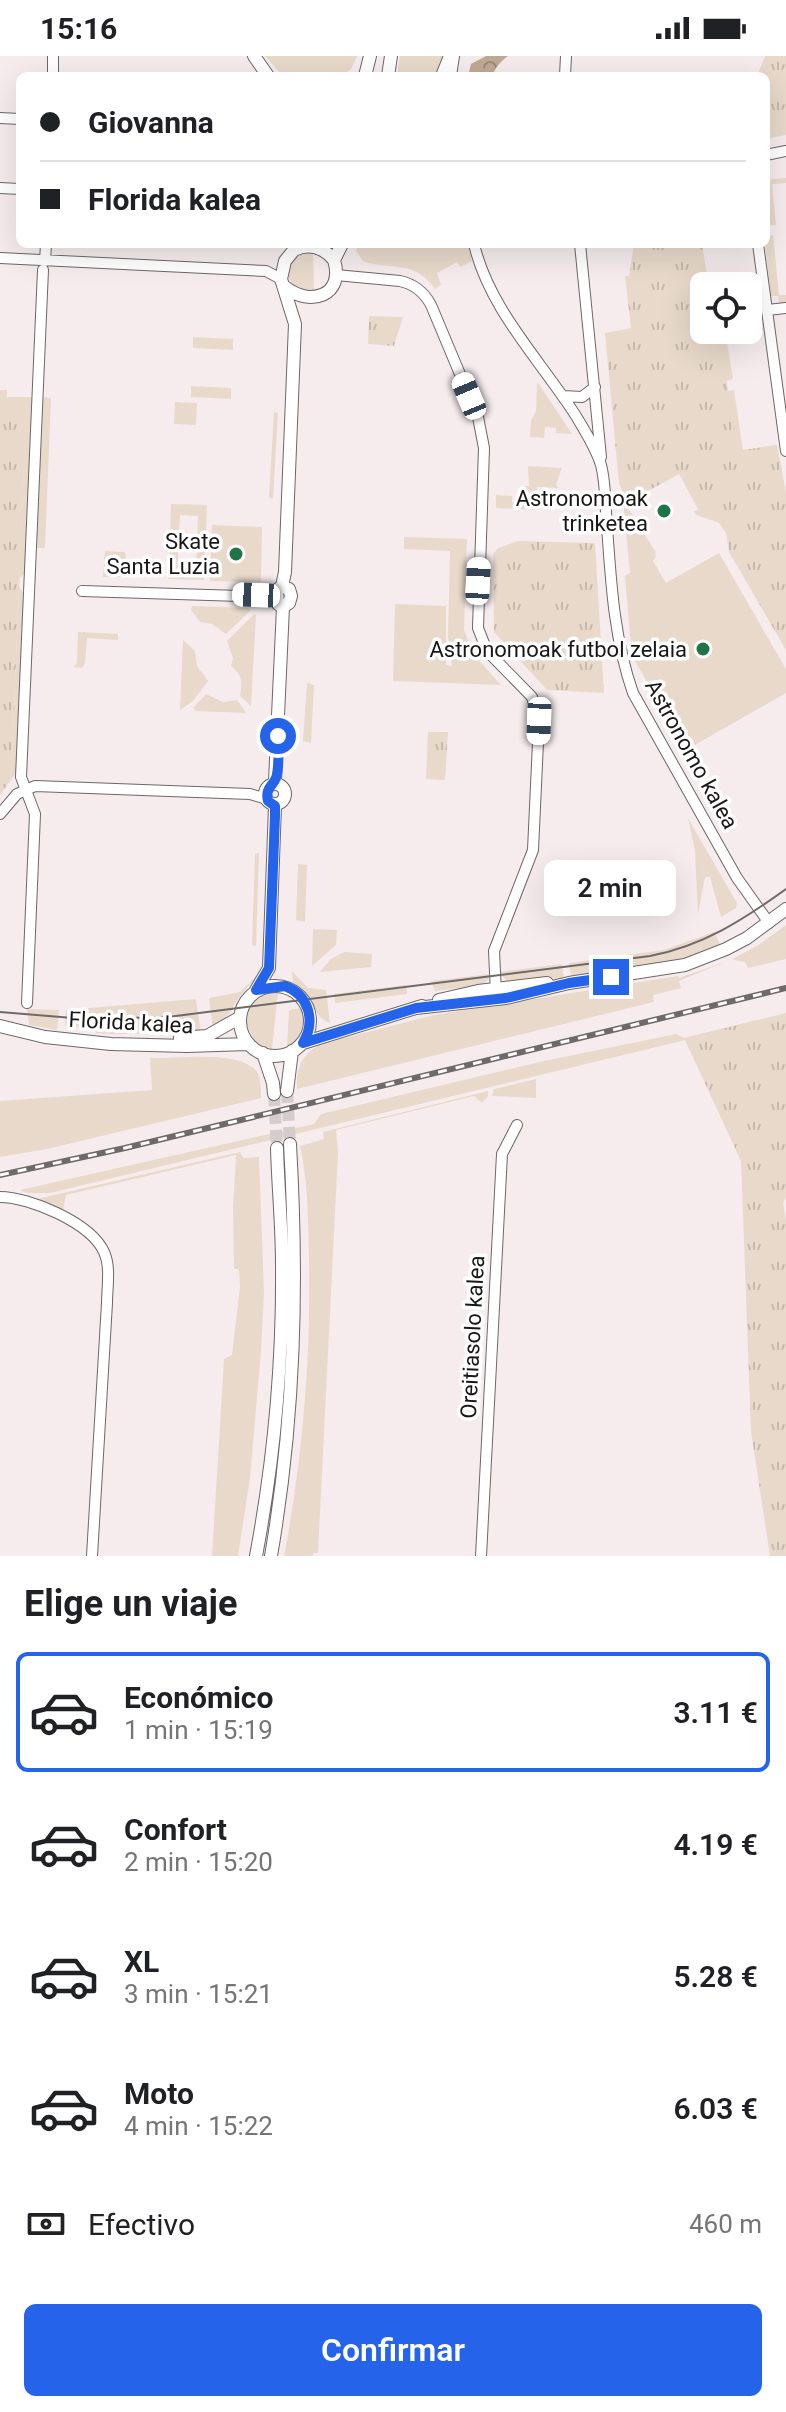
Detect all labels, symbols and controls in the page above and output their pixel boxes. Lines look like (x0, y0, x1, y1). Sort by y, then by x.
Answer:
text: 15:16 (40, 11, 117, 46)
text: Giovanna (88, 105, 214, 140)
text: Florida kalea (88, 182, 261, 217)
map controls (690, 272, 762, 344)
button: locate (690, 272, 762, 344)
car (449, 369, 489, 423)
place label: Astronomoak trinketea (516, 486, 649, 536)
marker: Astronomoak trinketea (655, 502, 673, 520)
place label: Skate Santa Luzia (106, 529, 220, 579)
marker: Skate Santa Luzia (227, 545, 245, 563)
car (465, 556, 491, 606)
car (232, 582, 280, 608)
place label: Astronomoak futbol zelaia (429, 637, 687, 662)
marker: Astronomoak futbol zelaia (694, 640, 712, 658)
street label: Astronomo kalea (640, 675, 743, 833)
car (526, 697, 552, 745)
route start (260, 718, 296, 754)
callout: 2 min (545, 861, 677, 917)
text: 2 min (577, 873, 643, 903)
route end (593, 959, 629, 995)
street label: Florida kalea (68, 1007, 194, 1038)
street label: Oreitiasolo kalea (456, 1255, 489, 1419)
text: Elige un viaje (24, 1583, 237, 1625)
icon: car (28, 1676, 100, 1748)
text: Económico (124, 1680, 273, 1715)
text: 3.11 € (673, 1695, 758, 1730)
text: 1 min · 15:19 (124, 1715, 273, 1745)
icon: car (28, 1808, 100, 1880)
text: Confort (124, 1812, 227, 1847)
text: 4.19 € (673, 1827, 758, 1862)
text: 2 min · 15:20 (124, 1847, 273, 1877)
icon: car (28, 1940, 100, 2012)
text: XL (124, 1944, 159, 1979)
text: 5.28 € (673, 1959, 758, 1994)
text: 3 min · 15:21 (124, 1979, 273, 2009)
icon: car (28, 2072, 100, 2144)
text: Moto (124, 2076, 194, 2111)
text: 6.03 € (673, 2091, 758, 2126)
text: 4 min · 15:22 (124, 2111, 273, 2141)
icon: cash (24, 2202, 68, 2246)
text: Efectivo (88, 2207, 195, 2242)
text: 460 m (689, 2209, 762, 2239)
button: Confirmar (24, 2304, 762, 2396)

